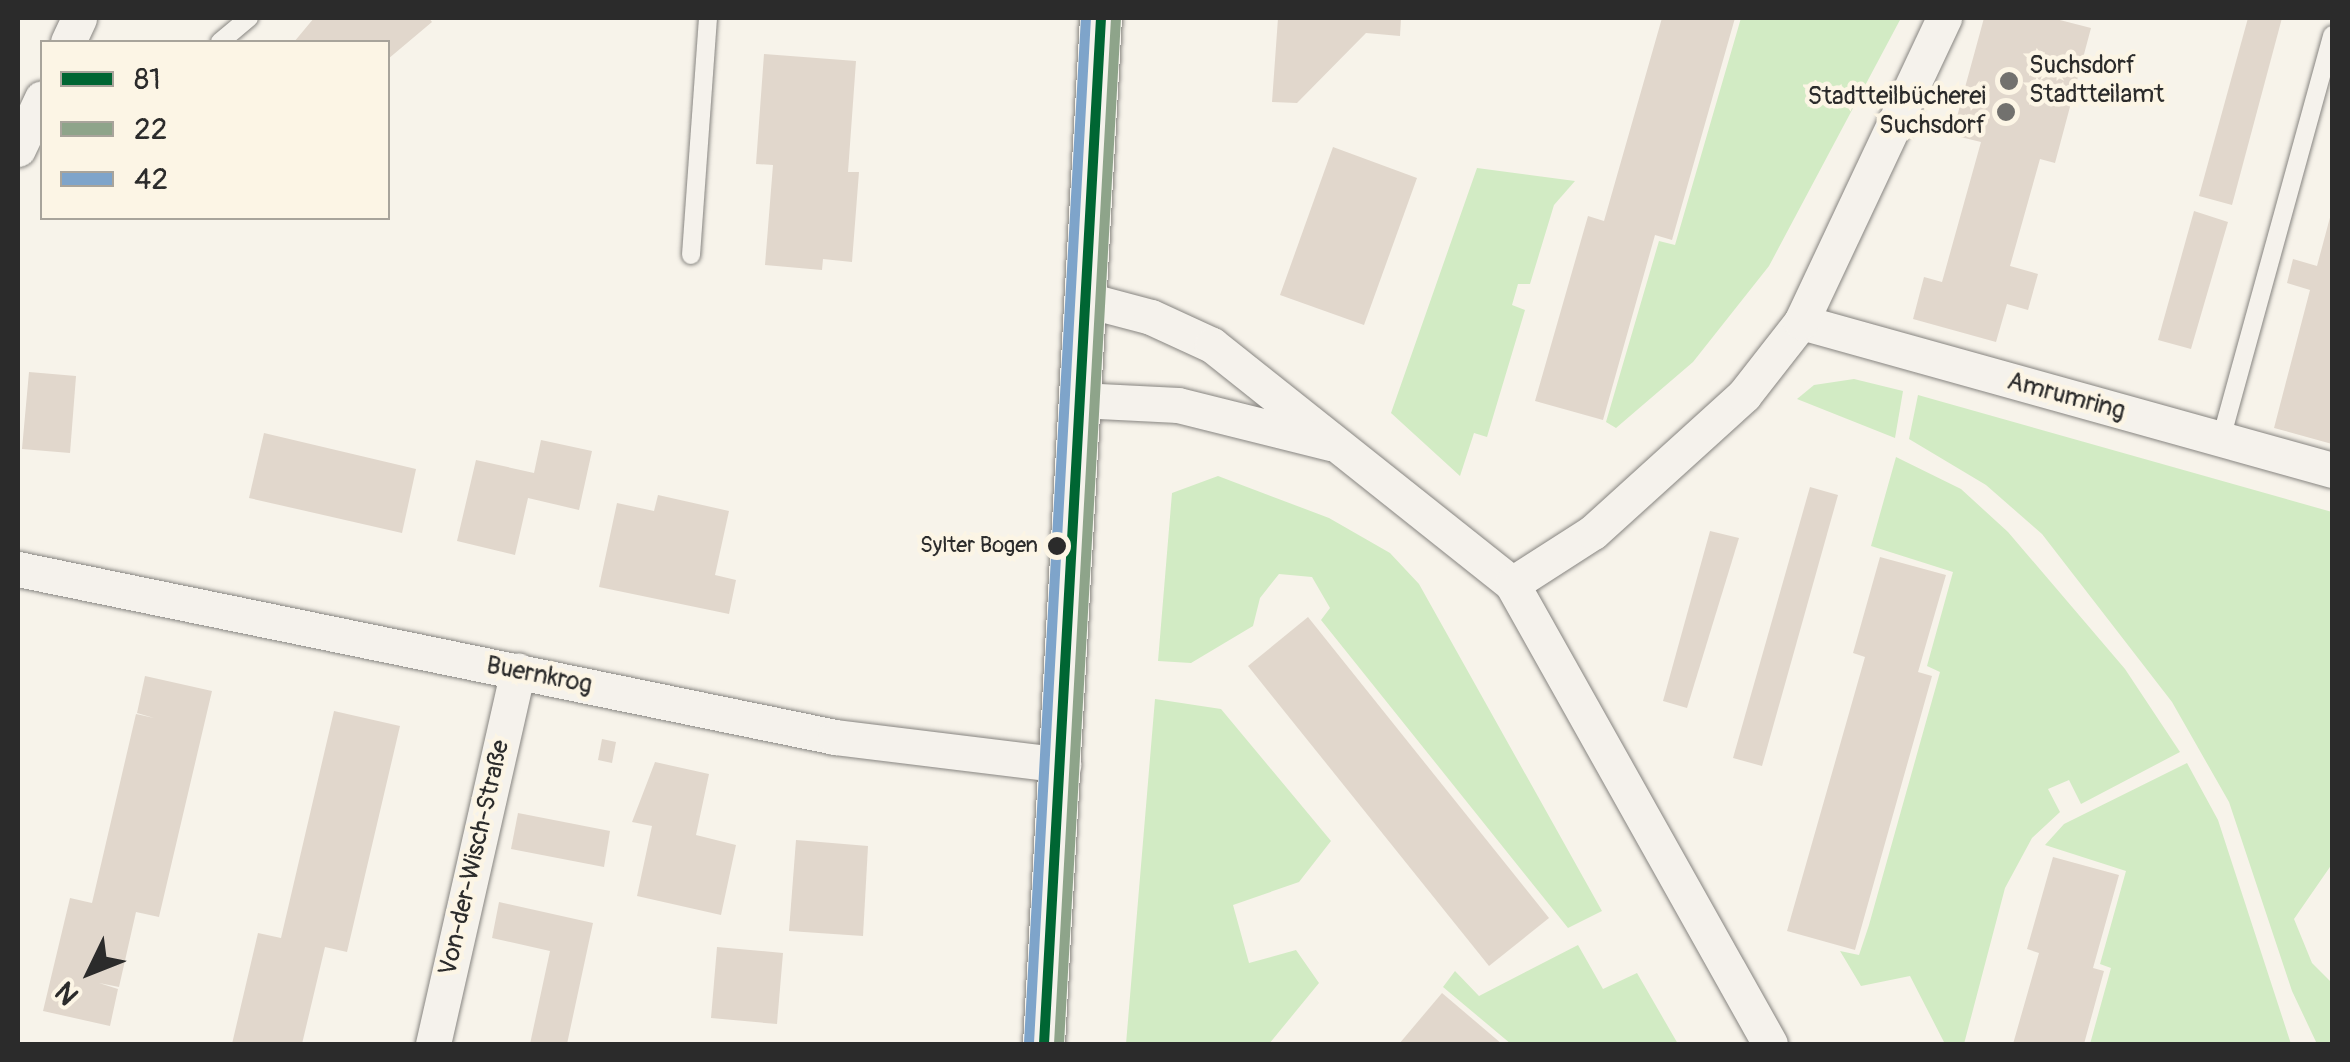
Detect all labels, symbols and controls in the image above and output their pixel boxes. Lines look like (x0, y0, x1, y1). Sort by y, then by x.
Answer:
legend (40, 40, 390, 220)
place label: Suchsdorf Stadtteilamt (2029, 52, 2164, 111)
text: 81 (134, 61, 161, 98)
marker: Suchsdorf Stadtteilamt (1998, 70, 2020, 92)
place label: Stadtteilbücherei Suchsdorf (1807, 83, 1986, 142)
marker: Stadtteilbücherei Suchsdorf (1995, 101, 2017, 123)
text: 22 (134, 111, 168, 148)
text: 42 (134, 161, 168, 198)
street label: Amrumring (2004, 367, 2128, 427)
place label: Sylter Bogen (920, 533, 1038, 559)
marker: Sylter Bogen (1047, 536, 1067, 556)
street label: Buernkrog (484, 651, 594, 701)
street label: Von-der-Wisch-Straße (433, 737, 517, 979)
north arrow (40, 922, 140, 1022)
text: N (48, 974, 87, 1012)

